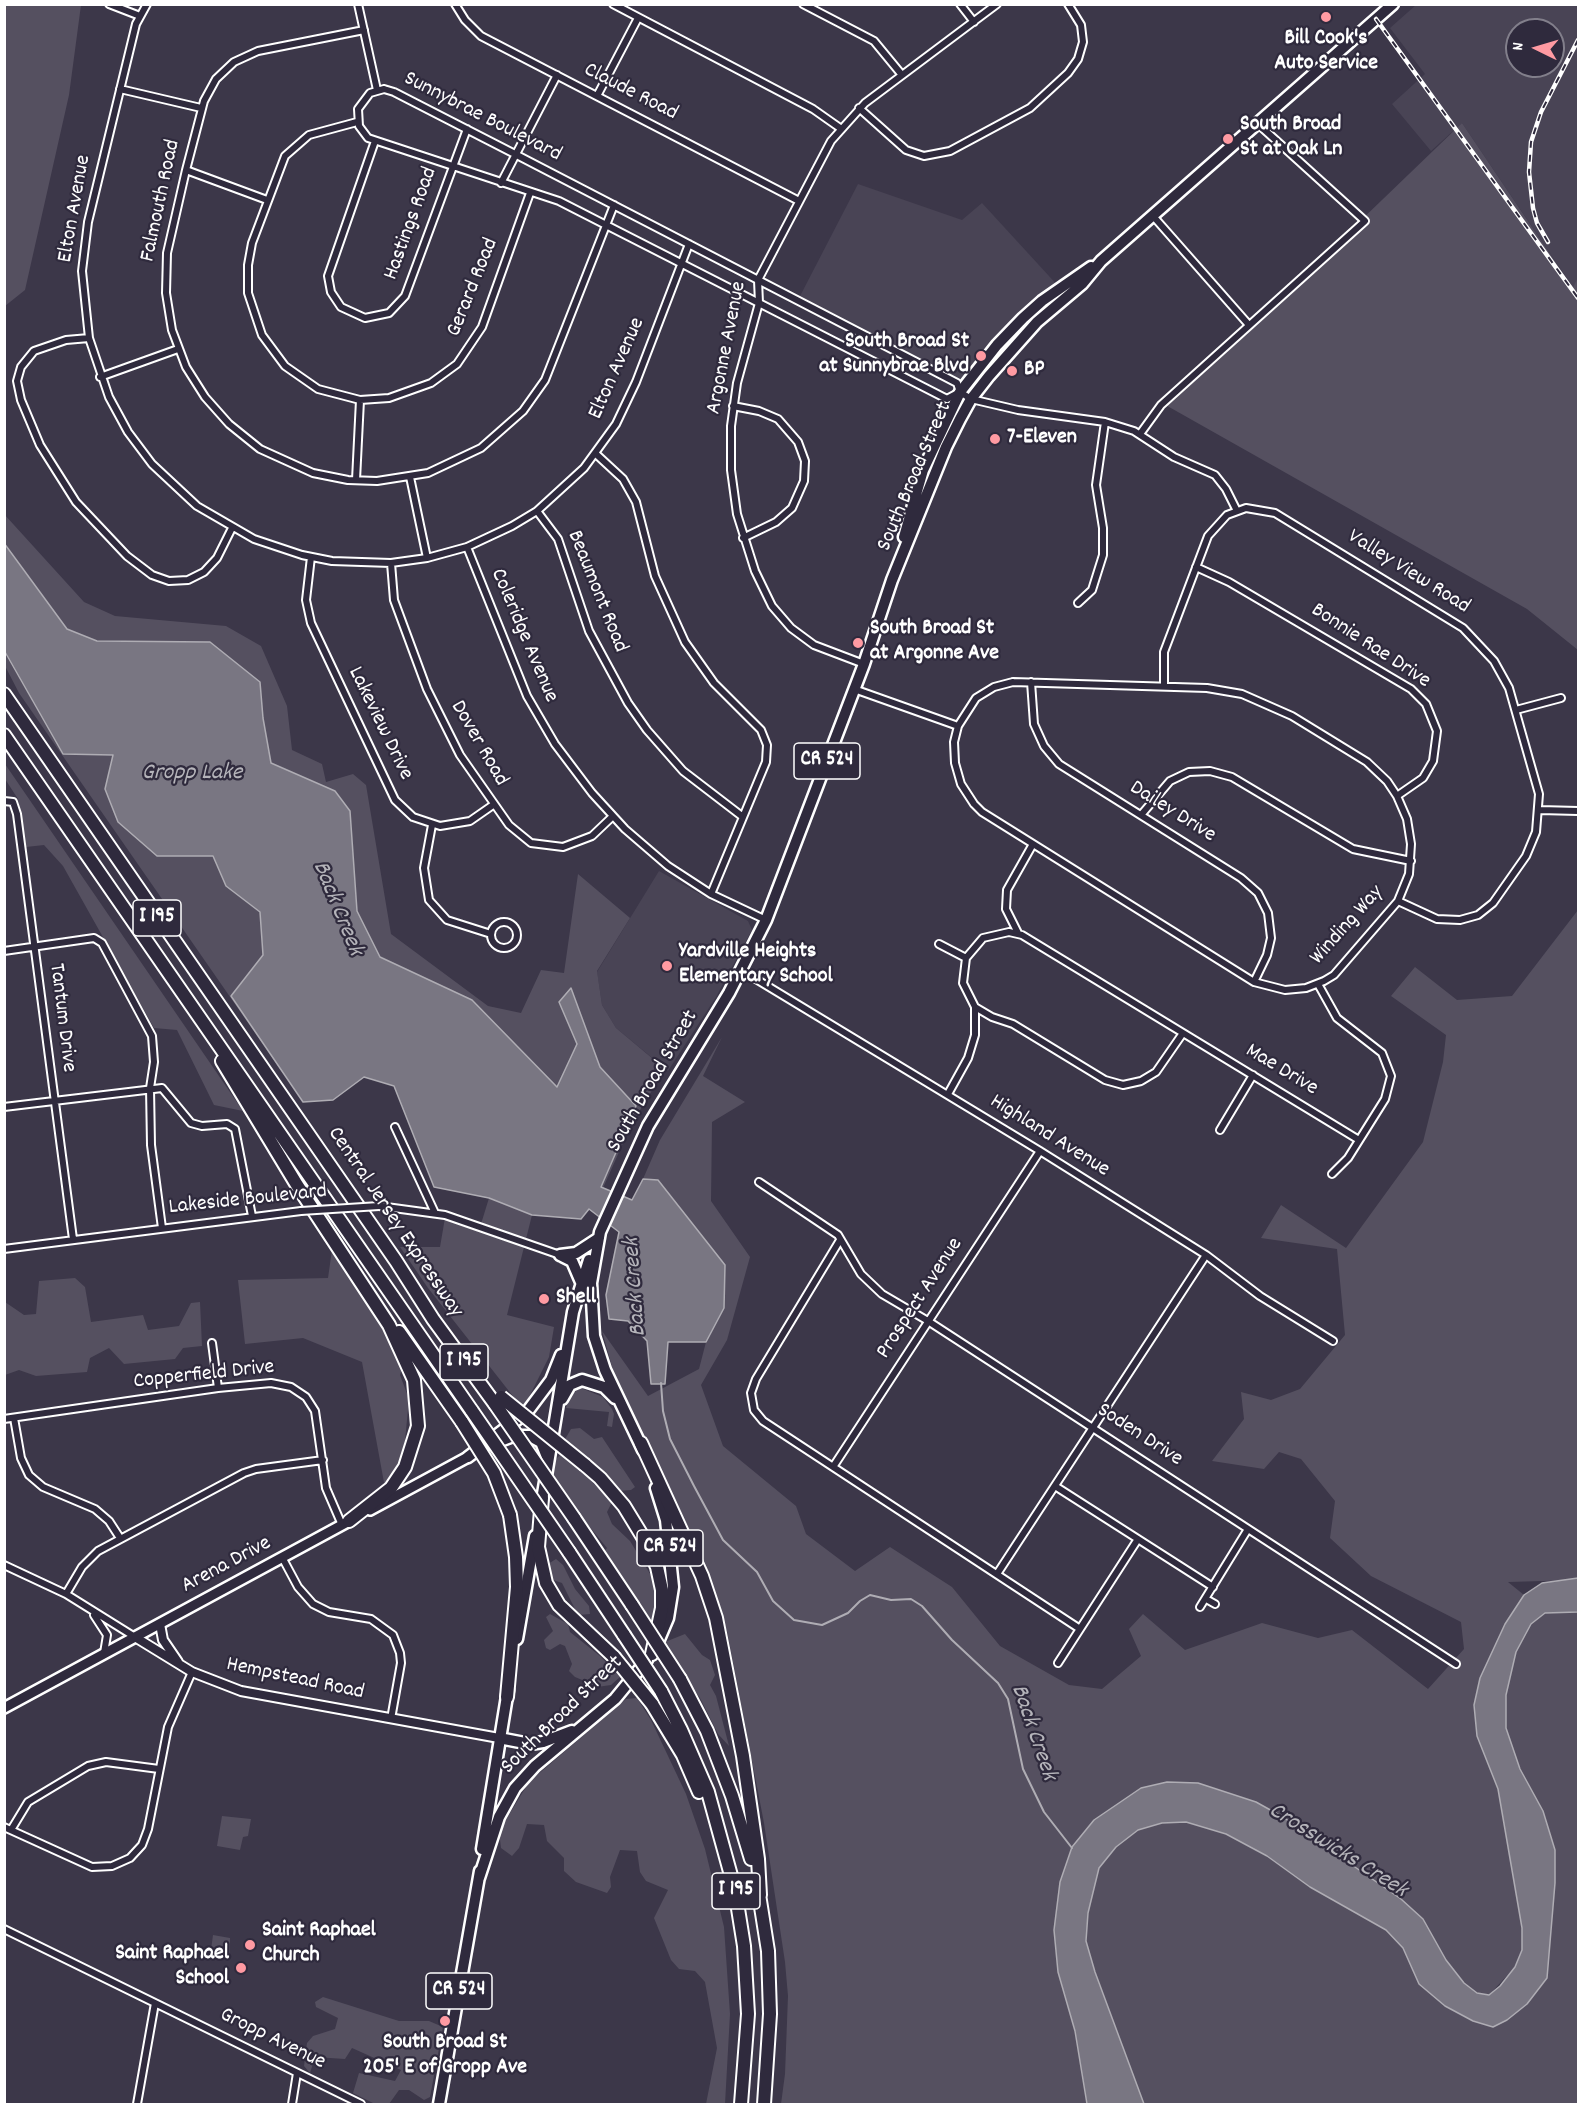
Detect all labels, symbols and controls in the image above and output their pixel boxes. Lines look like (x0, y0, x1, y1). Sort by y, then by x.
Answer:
marker: Bill Cook's Auto Service (1319, 10, 1333, 24)
north arrow (1505, 18, 1565, 78)
place label: Bill Cook's Auto Service (1274, 27, 1378, 78)
text: N (1507, 42, 1530, 52)
street label: Claude Road (579, 58, 681, 128)
street label: Sunnybrae Boulevard (399, 67, 565, 169)
place label: South Broad St at Oak Ln (1240, 113, 1342, 164)
marker: South Broad St at Oak Ln (1221, 132, 1235, 146)
street label: Falmouth Road (136, 138, 188, 264)
street label: Elton Avenue (54, 153, 98, 265)
street label: Hastings Road (379, 164, 445, 284)
street label: Gerard Road (442, 235, 506, 341)
street label: Argonne Avenue (702, 279, 754, 417)
street label: Elton Avenue (584, 314, 652, 424)
place label: South Broad St at Sunnybrae Blvd (819, 330, 969, 382)
marker: South Broad St at Sunnybrae Blvd (974, 349, 988, 363)
place label: BP (1024, 358, 1044, 384)
marker: BP (1005, 364, 1019, 378)
street label: South Broad Street (873, 398, 959, 556)
place label: 7-Eleven (1007, 426, 1077, 452)
marker: 7-Eleven (988, 432, 1002, 446)
street label: Valley View Road (1342, 525, 1474, 621)
street label: Beaumont Road (560, 527, 632, 657)
street label: Coleridge Avenue (483, 565, 563, 707)
street label: Bonnie Rae Drive (1305, 599, 1435, 695)
place label: South Broad St at Argonne Ave (870, 617, 999, 668)
marker: South Broad St at Argonne Ave (851, 636, 865, 650)
street label: Lakeview Drive (340, 663, 418, 785)
street label: Dover Road (443, 697, 513, 791)
road number: CR 524 (794, 743, 860, 779)
water label: Gropp Lake (142, 761, 242, 789)
street label: Dailey Drive (1124, 776, 1220, 850)
water label: Back Creek (304, 858, 368, 960)
street label: Winding Way (1305, 881, 1391, 971)
road number: I 195 (133, 900, 181, 936)
place label: Yardville Heights Elementary School (679, 940, 833, 992)
marker: Yardville Heights Elementary School (660, 959, 674, 973)
street label: Tantum Drive (41, 962, 81, 1074)
street label: South Broad Street (603, 1006, 705, 1158)
street label: Mae Drive (1240, 1039, 1322, 1103)
street label: Highland Avenue (984, 1090, 1114, 1184)
street label: Central Jersey Expressway (320, 1123, 468, 1323)
street label: Lakeside Boulevard (168, 1180, 328, 1222)
street label: Prospect Avenue (872, 1233, 970, 1365)
water label: Back Creek (619, 1236, 655, 1338)
place label: Shell (556, 1286, 596, 1312)
marker: Shell (537, 1292, 551, 1306)
road number: I 195 (440, 1344, 488, 1380)
street label: Copperfield Drive (132, 1355, 276, 1397)
street label: Soden Drive (1091, 1398, 1187, 1474)
road number: CR 524 (637, 1530, 703, 1566)
street label: Arena Drive (178, 1531, 276, 1601)
street label: South Broad Street (496, 1651, 630, 1781)
street label: Hempstead Road (224, 1653, 366, 1707)
water label: Back Creek (1002, 1681, 1062, 1785)
water label: Crosswicks Creek (1262, 1798, 1412, 1906)
road number: I 195 (712, 1873, 760, 1909)
place label: Saint Raphael Church (262, 1919, 376, 1970)
marker: Saint Raphael Church (243, 1938, 257, 1952)
place label: Saint Raphael School (115, 1942, 229, 1994)
marker: Saint Raphael School (234, 1961, 248, 1975)
road number: CR 524 (426, 1973, 492, 2009)
street label: Gropp Avenue (215, 2003, 329, 2077)
marker: South Broad St 205' E of Gropp Ave (438, 2014, 452, 2028)
place label: South Broad St 205' E of Gropp Ave (363, 2031, 527, 2082)

